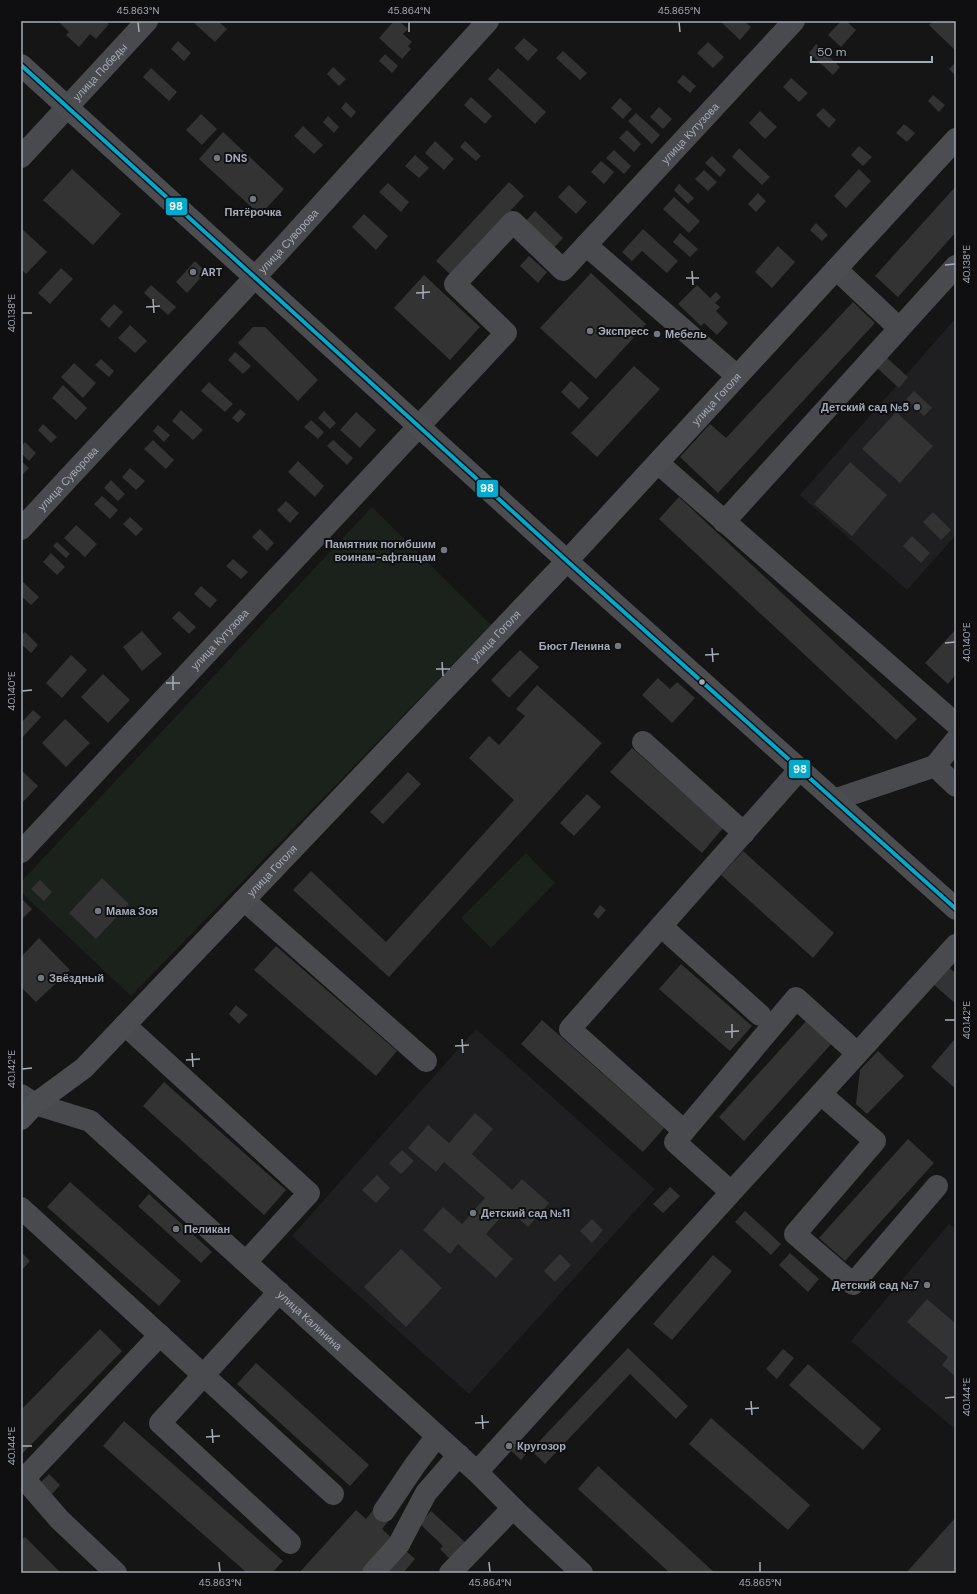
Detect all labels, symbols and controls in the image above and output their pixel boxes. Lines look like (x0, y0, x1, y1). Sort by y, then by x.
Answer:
text: 45.863°N (117, 4, 159, 17)
text: 45.864°N (388, 4, 431, 17)
text: 45.865°N (658, 4, 700, 17)
scale bar (811, 38, 932, 64)
street label: улица Победы (70, 40, 130, 104)
text: 50 m (817, 44, 846, 60)
street label: улица Кутузова (658, 99, 722, 167)
place label: DNS (225, 151, 248, 165)
marker: DNS (212, 153, 222, 163)
marker: Пятёрочка (248, 194, 258, 204)
line badge: 98 (165, 197, 188, 216)
text: 98 (169, 199, 183, 213)
place label: Пятёрочка (224, 205, 282, 219)
street label: улица Суворова (255, 205, 322, 276)
text: 40.138°E (960, 244, 973, 283)
place label: ART (201, 265, 223, 279)
marker: ART (188, 267, 198, 277)
text: 40.138°E (5, 293, 18, 332)
place label: Экспресс (598, 324, 649, 338)
marker: Экспресс (585, 326, 595, 336)
place label: Мебель (665, 327, 707, 341)
marker: Мебель (652, 329, 662, 339)
street label: улица Гоголя (689, 370, 744, 428)
place label: Детский сад №5 (821, 400, 909, 414)
marker: Детский сад №5 (912, 402, 922, 412)
street label: улица Суворова (35, 443, 102, 513)
line badge: 98 (476, 479, 499, 498)
text: 98 (480, 481, 494, 495)
place label: Памятник погибшим воинам-афганцам (325, 537, 436, 564)
marker: Памятник погибшим воинам-афганцам (439, 545, 449, 555)
street label: улица Кутузова (188, 605, 252, 673)
street label: улица Гоголя (468, 607, 524, 665)
text: 40.140°E (960, 622, 973, 662)
place label: Бюст Ленина (539, 639, 611, 653)
marker: Бюст Ленина (613, 641, 623, 651)
text: 40.140°E (5, 671, 18, 711)
unlabelled marker (697, 677, 707, 687)
line badge: 98 (788, 759, 811, 779)
text: 98 (793, 762, 807, 776)
street label: улица Гоголя (244, 842, 300, 900)
place label: Мама Зоя (106, 904, 158, 918)
marker: Мама Зоя (93, 906, 103, 916)
place label: Звёздный (49, 971, 104, 985)
marker: Звёздный (36, 973, 46, 983)
text: 40.142°E (960, 1001, 973, 1039)
text: 40.142°E (5, 1050, 18, 1088)
place label: Детский сад №11 (481, 1206, 570, 1220)
marker: Детский сад №11 (468, 1208, 478, 1218)
place label: Пеликан (184, 1222, 230, 1236)
marker: Пеликан (171, 1224, 181, 1234)
place label: Детский сад №7 (832, 1278, 919, 1292)
marker: Детский сад №7 (922, 1280, 932, 1290)
street label: улица Калинина (274, 1287, 346, 1354)
text: 40.144°E (960, 1377, 973, 1416)
text: 40.144°E (5, 1426, 18, 1465)
place label: Кругозор (517, 1439, 566, 1453)
marker: Кругозор (504, 1441, 514, 1451)
text: 45.863°N (199, 1576, 241, 1589)
text: 45.864°N (469, 1576, 512, 1589)
text: 45.865°N (739, 1576, 781, 1589)

